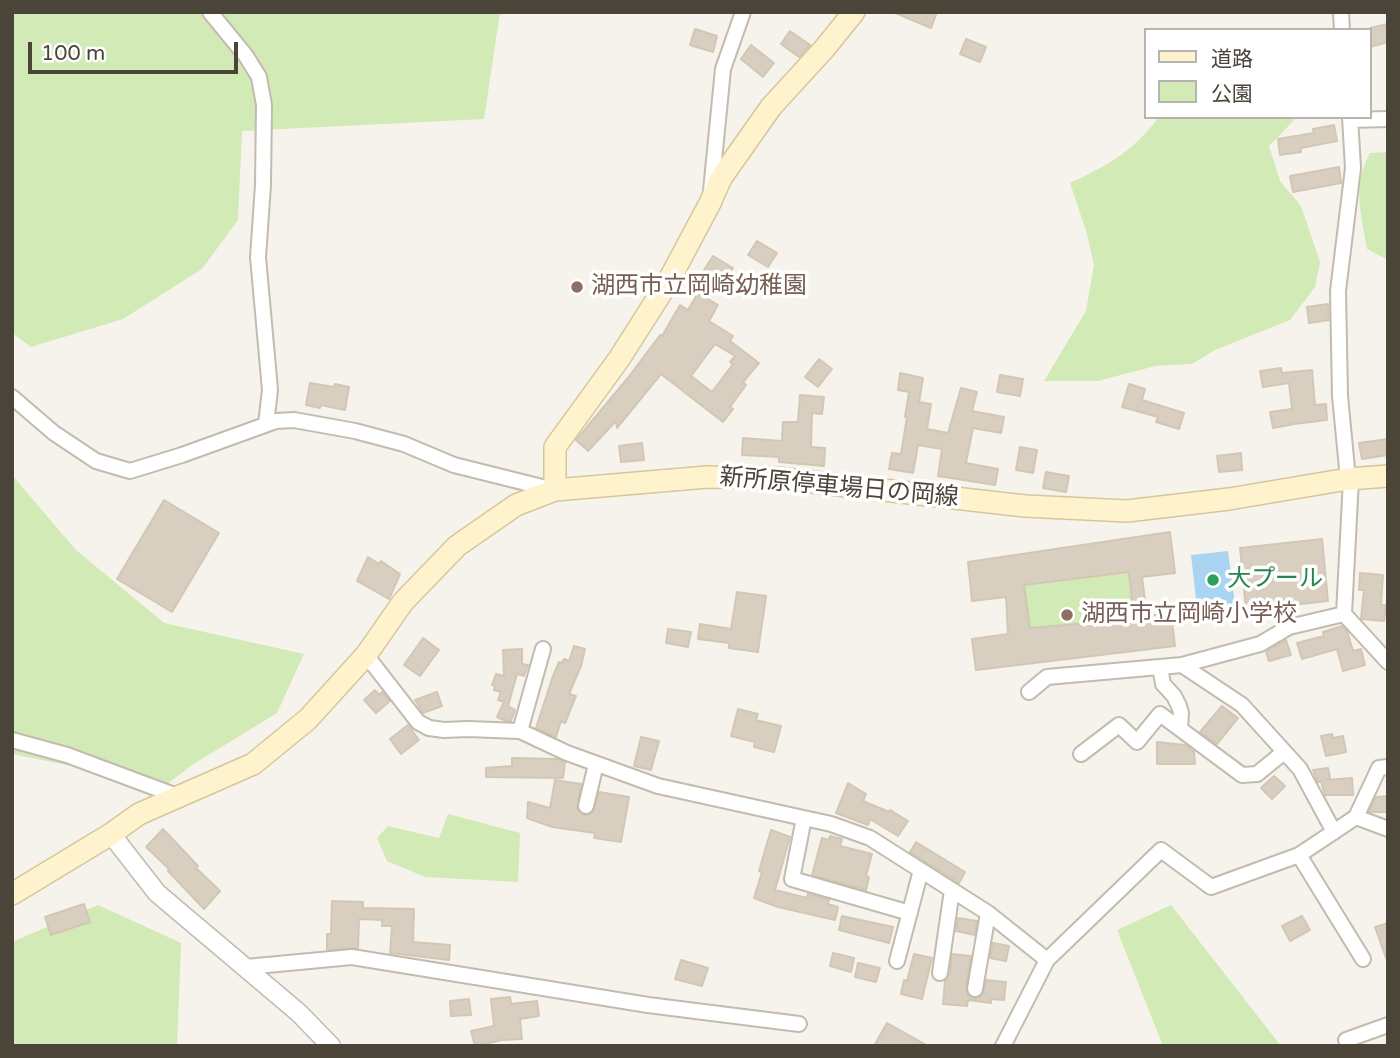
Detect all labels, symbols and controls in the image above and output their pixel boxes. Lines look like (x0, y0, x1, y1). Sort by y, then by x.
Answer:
scale bar (32, 28, 242, 72)
legend (1144, 28, 1372, 119)
text: 100 m (41, 41, 105, 66)
text: 道路 (1211, 47, 1253, 72)
text: 公園 (1211, 82, 1253, 107)
place label: 湖西市立岡崎幼稚園 (591, 273, 807, 301)
marker: 湖西市立岡崎幼稚園 (569, 279, 585, 295)
street label: 新所原停車場日の岡線 (718, 463, 960, 513)
place label: 大プール (1227, 566, 1323, 594)
marker: 大プール (1205, 572, 1221, 588)
place label: 湖西市立岡崎小学校 (1081, 601, 1297, 629)
marker: 湖西市立岡崎小学校 (1059, 607, 1075, 623)

